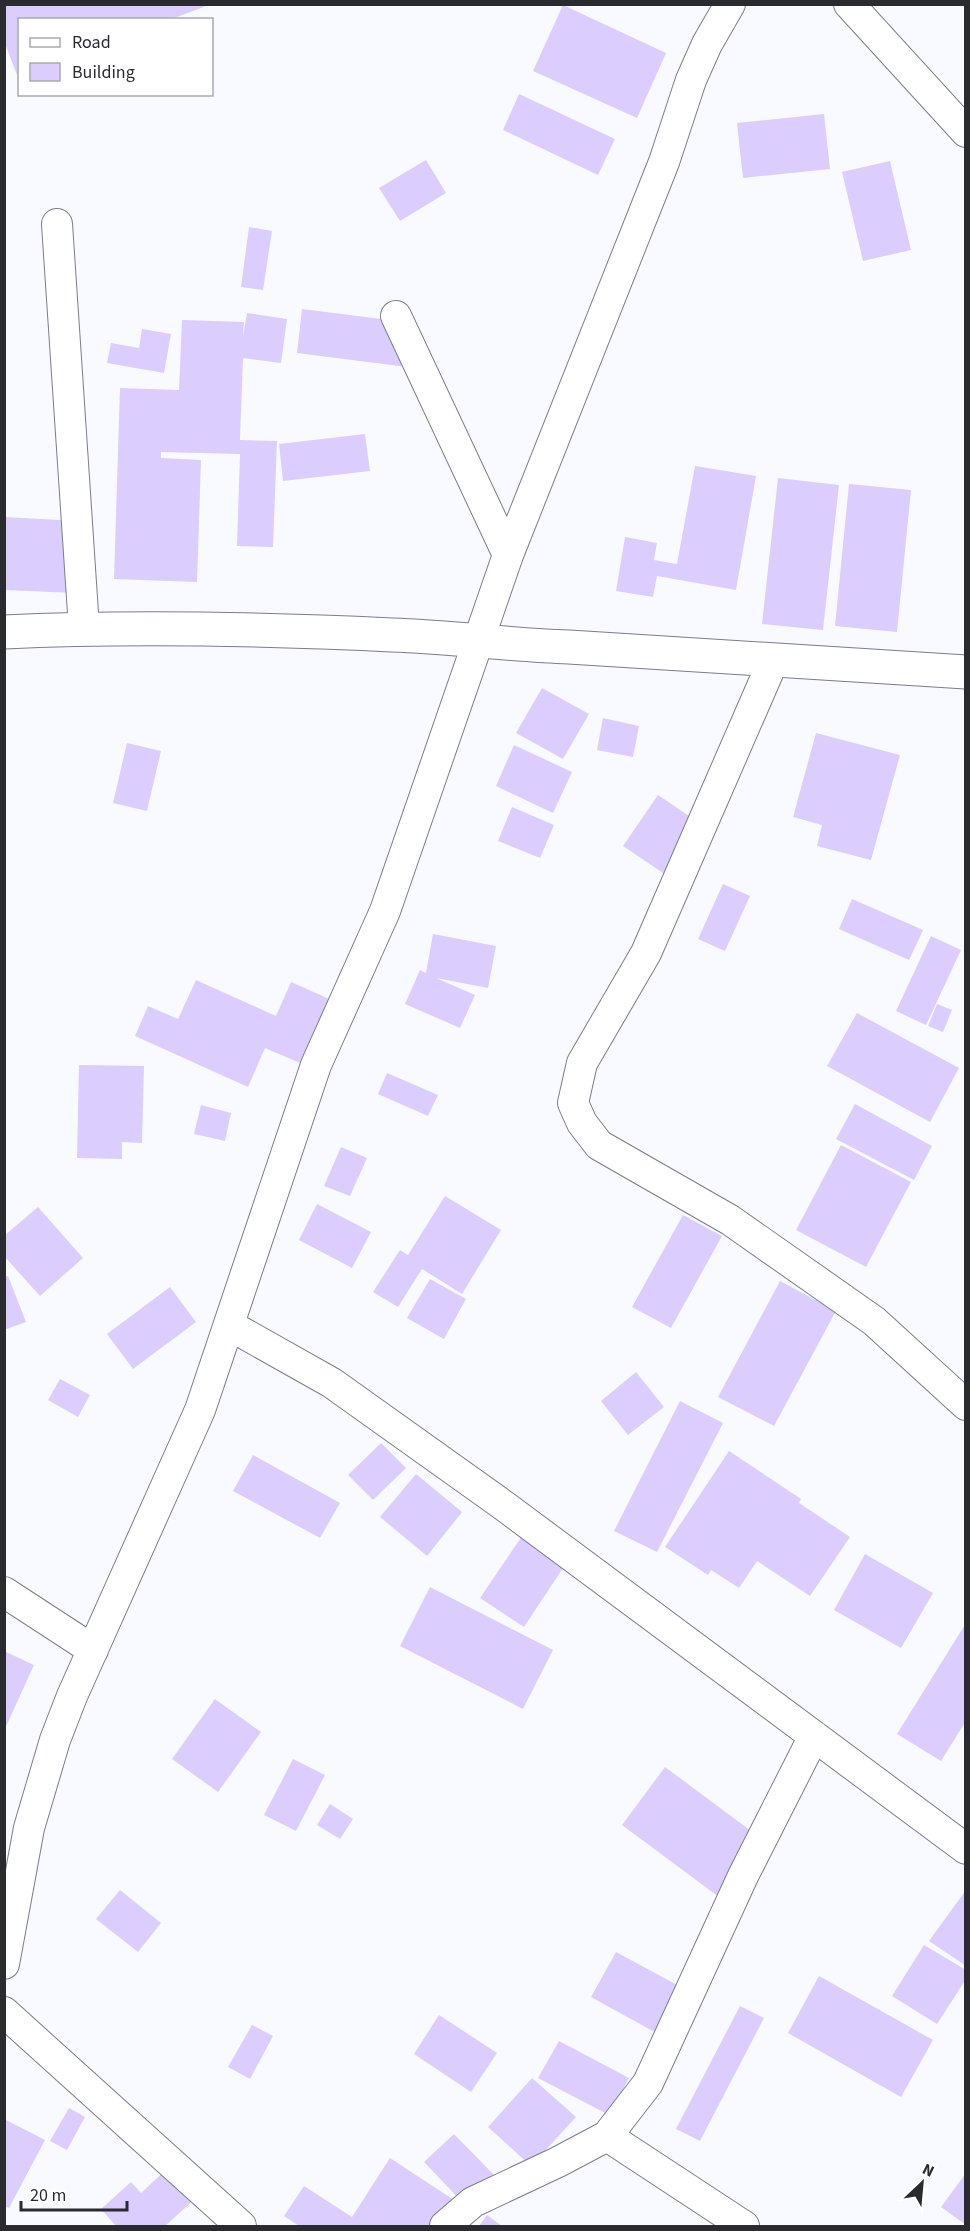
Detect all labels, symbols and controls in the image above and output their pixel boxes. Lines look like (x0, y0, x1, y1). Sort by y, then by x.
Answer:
legend (18, 18, 213, 96)
text: Road (72, 30, 111, 55)
text: Building (72, 60, 135, 85)
north arrow (892, 2153, 952, 2213)
text: N (919, 2158, 938, 2183)
scale bar (21, 2174, 128, 2212)
text: 20 m (30, 2183, 66, 2208)

